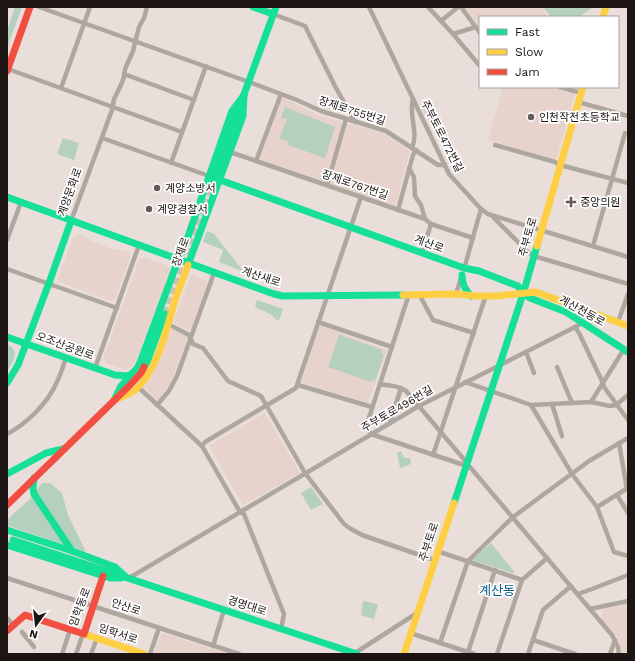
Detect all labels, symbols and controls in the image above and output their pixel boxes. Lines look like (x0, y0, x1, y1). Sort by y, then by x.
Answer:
legend (479, 16, 619, 88)
text: Fast (515, 25, 540, 39)
text: Slow (515, 45, 543, 59)
text: Jam (515, 65, 540, 79)
street label: 장제로755번길 (317, 94, 387, 128)
street label: 주부토로472번길 (418, 98, 466, 174)
place label: 인천작전초등학교 (539, 111, 620, 124)
marker: 인천작전초등학교 (526, 112, 536, 122)
street label: 계양문화로 (55, 166, 85, 218)
street label: 장제로767번길 (320, 168, 390, 202)
place label: 계양소방서 (165, 182, 216, 195)
marker: 계양소방서 (152, 183, 162, 193)
marker: 중앙의원 (565, 196, 577, 208)
place label: 중앙의원 (580, 196, 620, 209)
place label: 계양경찰서 (157, 203, 208, 216)
marker: 계양경찰서 (144, 204, 154, 214)
street label: 주부토로 (516, 216, 540, 258)
street label: 계산로 (413, 233, 445, 255)
street label: 장제로 (170, 236, 192, 268)
street label: 계산새로 (240, 265, 282, 289)
street label: 계산천동로 (557, 293, 607, 329)
street label: 오조산공원로 (34, 330, 96, 362)
street label: 주부토로496번길 (359, 383, 435, 435)
street label: 주부토로 (417, 521, 441, 563)
district label: 계산동 (479, 583, 515, 598)
street label: 임학동로 (67, 586, 93, 628)
street label: 경명대로 (226, 594, 268, 618)
street label: 안산로 (110, 596, 142, 618)
north arrow (16, 605, 56, 645)
street label: 임학서로 (97, 622, 139, 646)
text: N (28, 627, 39, 642)

